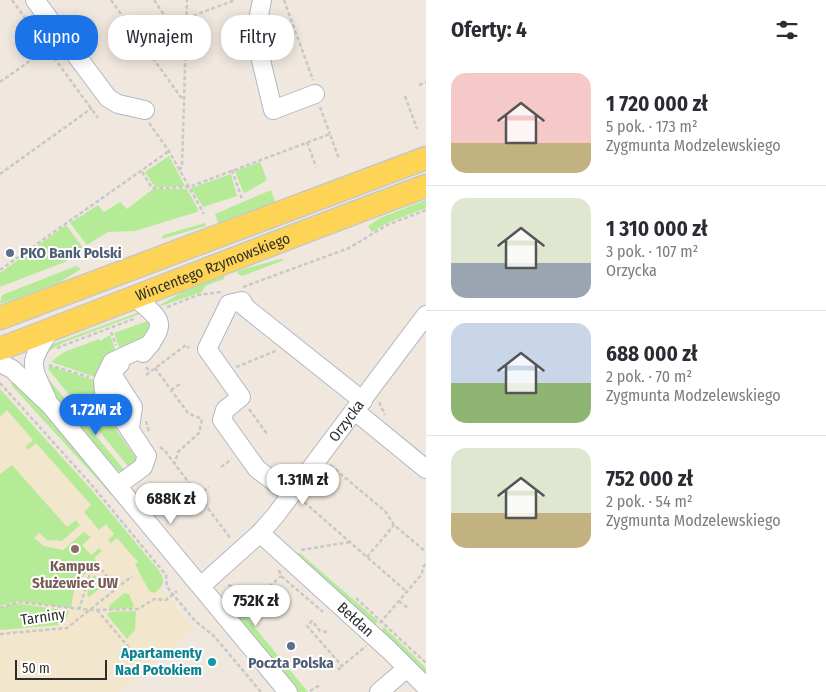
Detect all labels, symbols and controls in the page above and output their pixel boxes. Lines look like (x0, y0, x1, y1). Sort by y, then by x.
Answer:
chip: Kupno (15, 15, 98, 60)
chip: Wynajem (108, 15, 211, 60)
chip: Filtry (221, 15, 294, 60)
icon: filters (773, 16, 801, 44)
text: Oferty: 4 (451, 17, 527, 43)
text: 1 720 000 zł (606, 91, 708, 117)
icon: home (491, 93, 551, 153)
text: 5 pok. · 173 m² (606, 117, 697, 136)
text: Zygmunta Modzelewskiego (606, 136, 781, 155)
text: 1 310 000 zł (606, 216, 708, 242)
icon: home (491, 218, 551, 278)
street label: Wincentego Rzymowskiego (133, 229, 293, 305)
text: 3 pok. · 107 m² (606, 242, 698, 261)
place label: PKO Bank Polski (20, 244, 122, 262)
marker: PKO Bank Polski (4, 247, 16, 259)
text: Orzycka (606, 261, 657, 280)
text: 688 000 zł (606, 341, 698, 367)
icon: home (491, 343, 551, 403)
text: 2 pok. · 70 m² (606, 367, 692, 386)
text: Zygmunta Modzelewskiego (606, 386, 781, 405)
pin: 1.72M zł (44, 394, 148, 436)
street label: Orzycka (325, 396, 368, 445)
text: 1.72M zł (70, 400, 122, 419)
pin: 1.31M zł (251, 464, 355, 506)
text: 752 000 zł (606, 466, 693, 492)
icon: home (491, 468, 551, 528)
text: 1.31M zł (277, 470, 329, 489)
pin: 688K zł (125, 482, 217, 525)
text: 688K zł (146, 489, 196, 508)
text: 2 pok. · 54 m² (606, 492, 692, 511)
text: Zygmunta Modzelewskiego (606, 511, 781, 530)
marker: Kampus Służewiec UW (69, 543, 81, 555)
place label: Kampus Służewiec UW (32, 557, 118, 592)
pin: 752K zł (210, 584, 302, 627)
text: 752K zł (233, 591, 279, 610)
street label: Bełdan (334, 598, 378, 641)
street label: Tarniny (19, 605, 67, 629)
marker: Poczta Polska (285, 640, 297, 652)
place label: Apartamenty Nad Potokiem (115, 644, 203, 679)
place label: Poczta Polska (248, 654, 334, 672)
marker: Apartamenty Nad Potokiem (206, 656, 218, 668)
scale bar (15, 657, 108, 680)
text: 50 m (22, 660, 50, 677)

